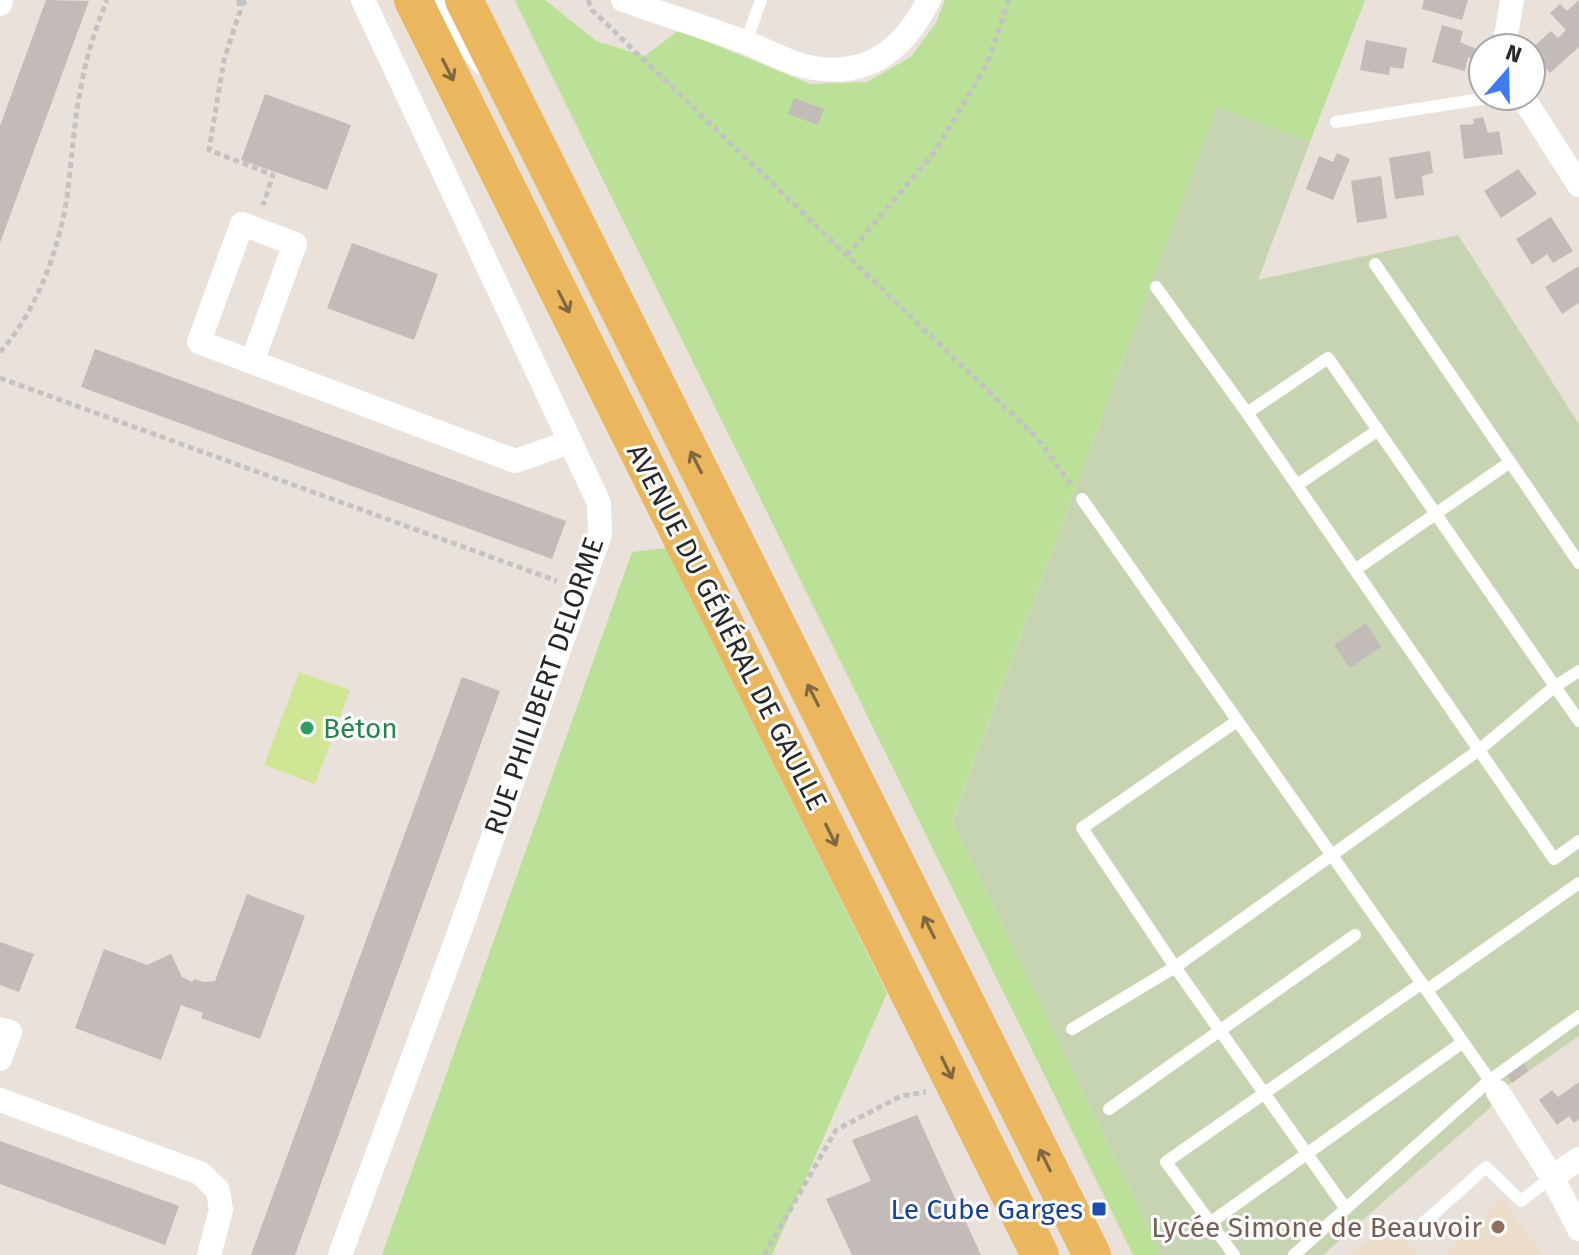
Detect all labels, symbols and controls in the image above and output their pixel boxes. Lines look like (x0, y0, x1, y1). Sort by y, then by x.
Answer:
north arrow (1467, 32, 1547, 112)
text: N (1502, 38, 1525, 69)
one-way arrow (440, 57, 456, 81)
one-way arrow (557, 290, 572, 314)
street label: AVENUE DU GÉNÉRAL DE GAULLE (620, 438, 834, 816)
one-way arrow (688, 451, 703, 475)
street label: RUE PHILIBERT DELORME (478, 533, 610, 839)
one-way arrow (804, 683, 820, 707)
place label: Béton (323, 712, 398, 745)
marker: Béton (298, 719, 316, 737)
one-way arrow (824, 823, 839, 847)
one-way arrow (921, 916, 937, 940)
one-way arrow (940, 1055, 955, 1079)
one-way arrow (1037, 1148, 1053, 1172)
place label: Le Cube Garges (891, 1193, 1083, 1226)
marker: Le Cube Garges (1090, 1200, 1108, 1218)
place label: Lycée Simone de Beauvoir (1151, 1211, 1482, 1244)
marker: Lycée Simone de Beauvoir (1489, 1218, 1507, 1236)

